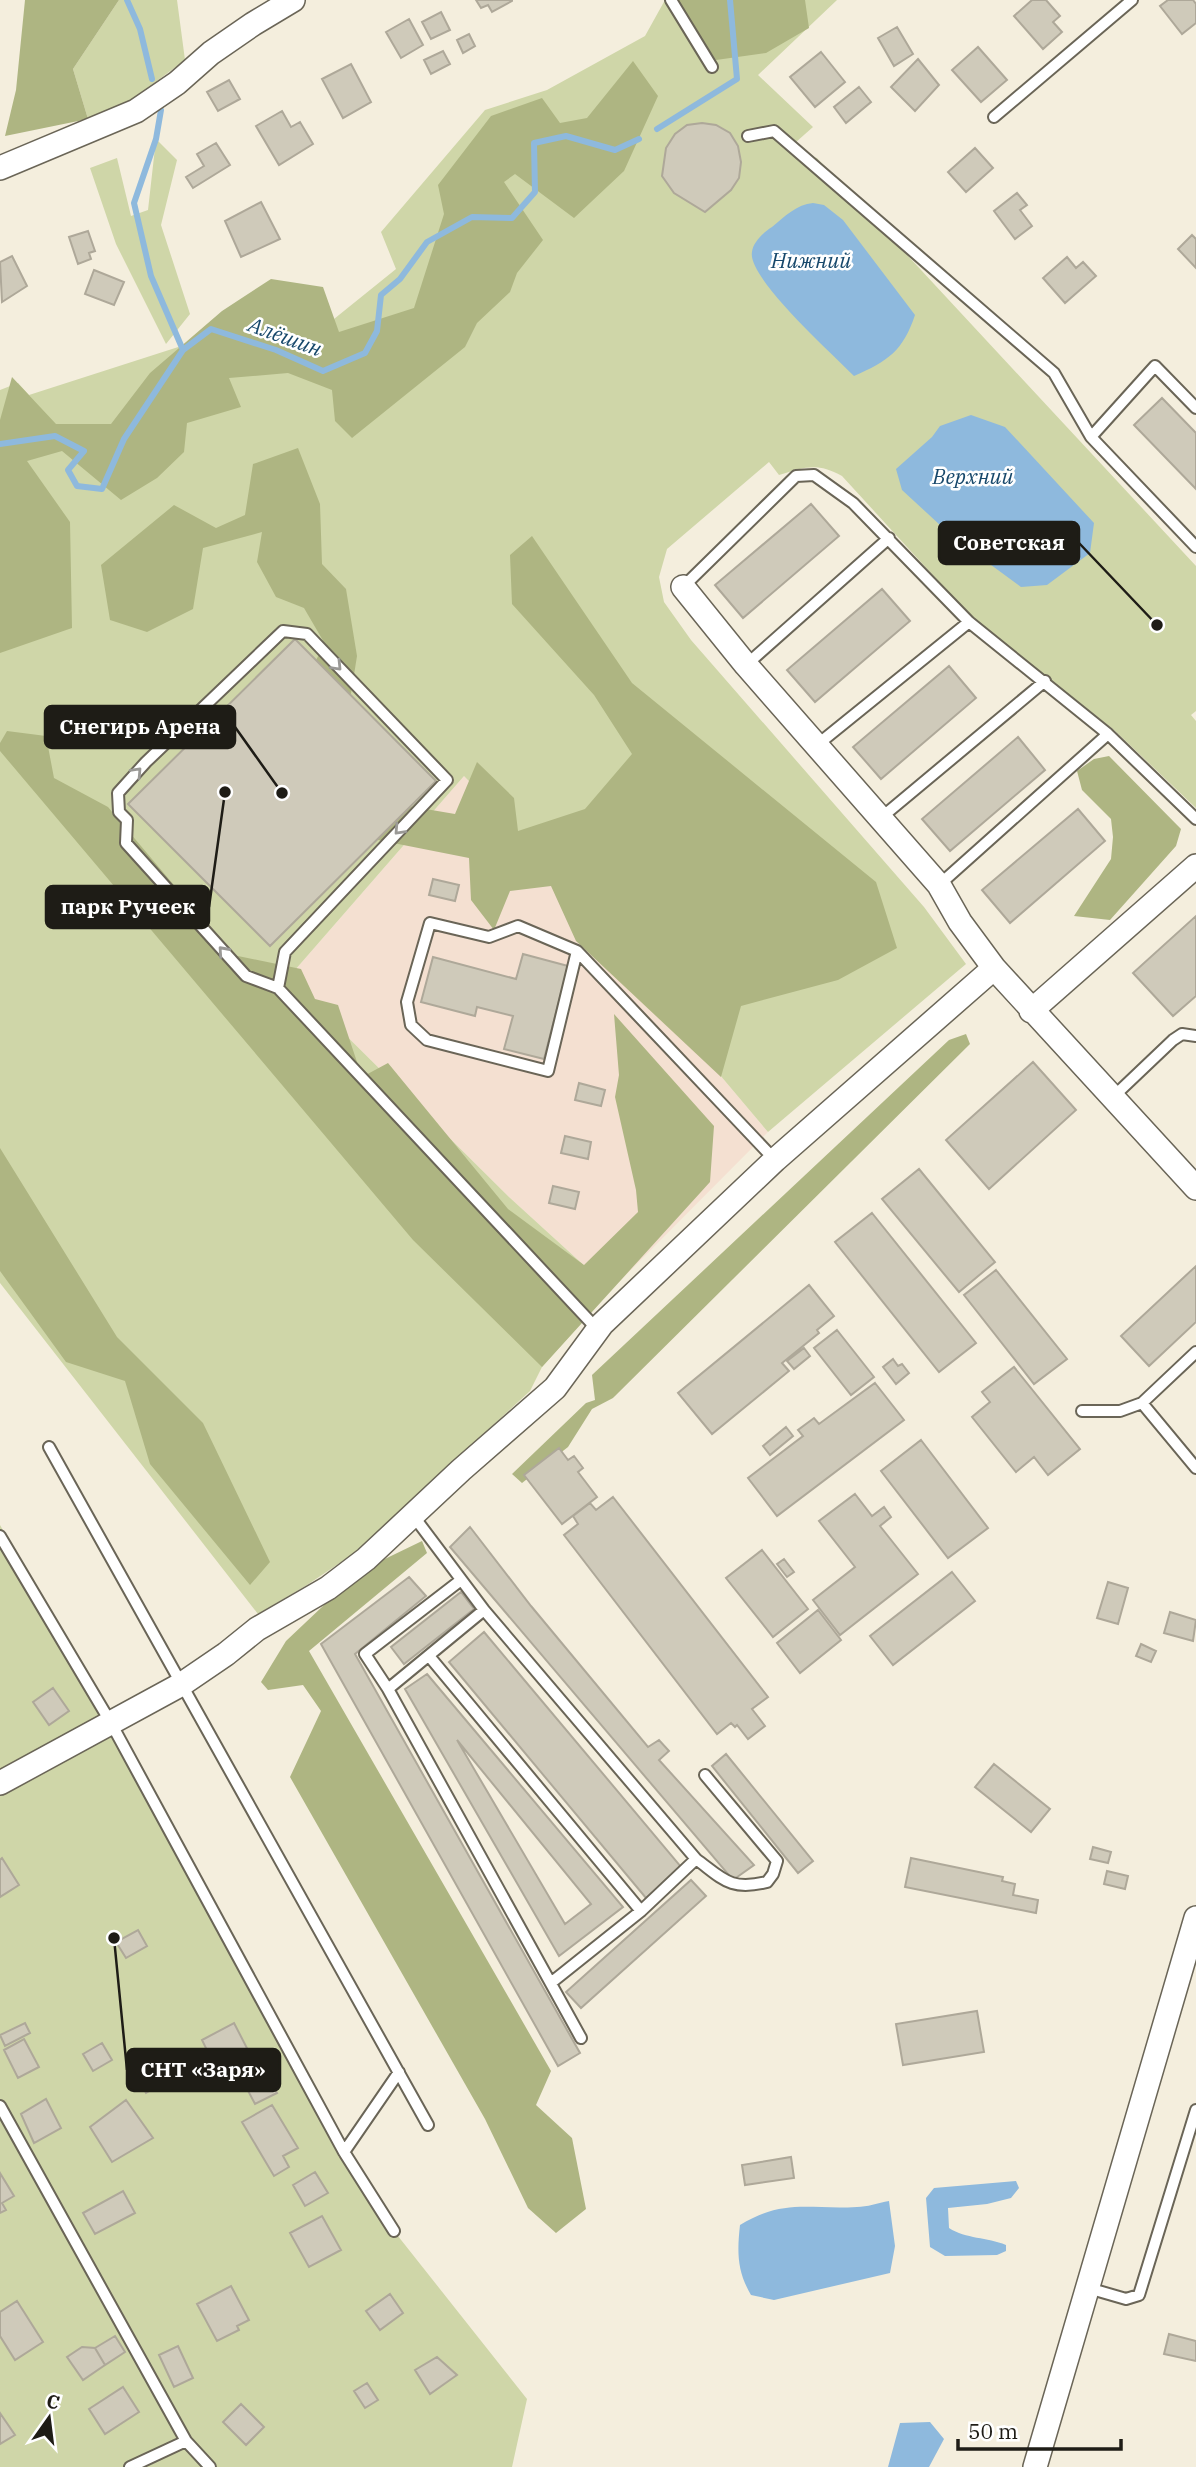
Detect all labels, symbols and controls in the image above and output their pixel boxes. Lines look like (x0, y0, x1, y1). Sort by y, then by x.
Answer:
water label: Нижний (770, 246, 851, 274)
water label: Алёшин (243, 309, 326, 362)
water label: Верхний (932, 462, 1014, 490)
callout: Советская (939, 522, 1079, 564)
text: Советская (953, 528, 1065, 556)
one-way arrow (329, 658, 342, 671)
callout: Снегирь Арена (45, 706, 235, 748)
text: Снегирь Арена (59, 712, 221, 740)
one-way arrow (129, 767, 142, 780)
one-way arrow (395, 822, 408, 835)
callout: парк Ручеек (46, 886, 209, 928)
text: парк Ручеек (61, 892, 195, 920)
one-way arrow (219, 946, 231, 959)
callout: СНТ «Заря» (127, 2049, 280, 2091)
text: СНТ «Заря» (141, 2055, 265, 2083)
north arrow (14, 2383, 84, 2453)
text: С (44, 2388, 62, 2415)
scale bar (958, 2408, 1121, 2452)
text: 50 m (968, 2417, 1018, 2445)

